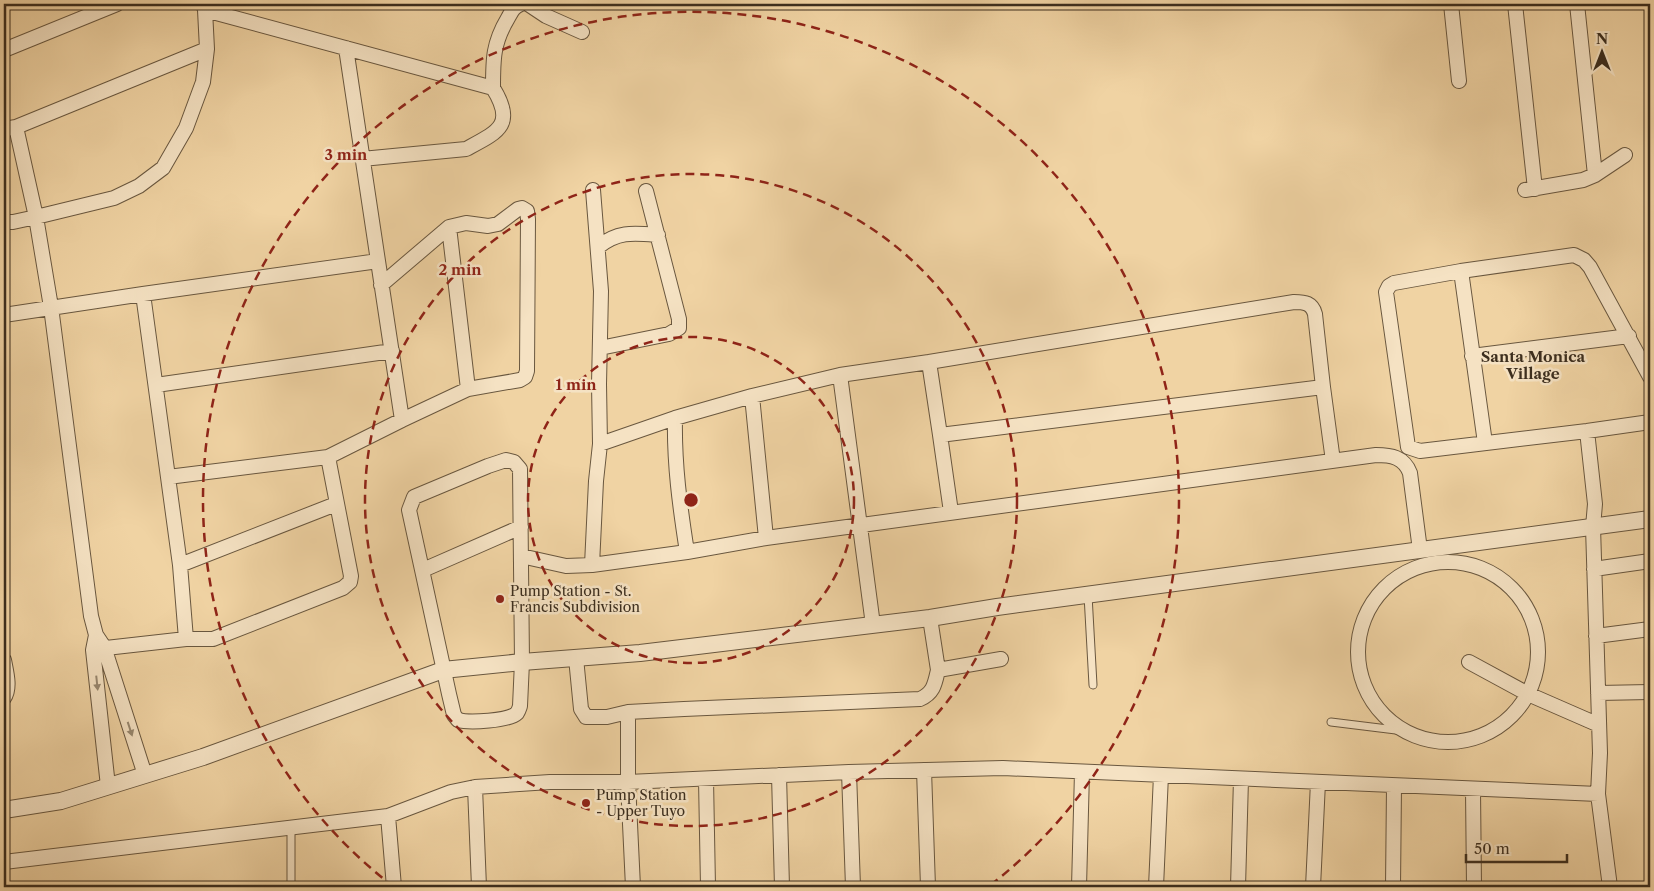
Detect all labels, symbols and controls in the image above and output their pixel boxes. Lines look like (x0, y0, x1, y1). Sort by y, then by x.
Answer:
north arrow (1576, 28, 1626, 78)
text: N (1596, 30, 1608, 48)
text: 3 min (325, 145, 368, 164)
text: 2 min (438, 260, 482, 279)
district label: Santa Monica Village (1481, 347, 1586, 383)
text: 1 min (555, 375, 597, 394)
centre of rings (682, 491, 700, 509)
place label: Pump Station - St. Francis Subdivision (510, 582, 640, 616)
marker: Pump Station - St. Francis Subdivision (494, 593, 506, 605)
one-way arrow (93, 675, 101, 691)
one-way arrow (127, 722, 135, 737)
place label: Pump Station - Upper Tuyo (596, 786, 687, 820)
marker: Pump Station - Upper Tuyo (580, 797, 592, 809)
scale bar (1466, 831, 1568, 863)
text: 50 m (1474, 839, 1510, 858)

